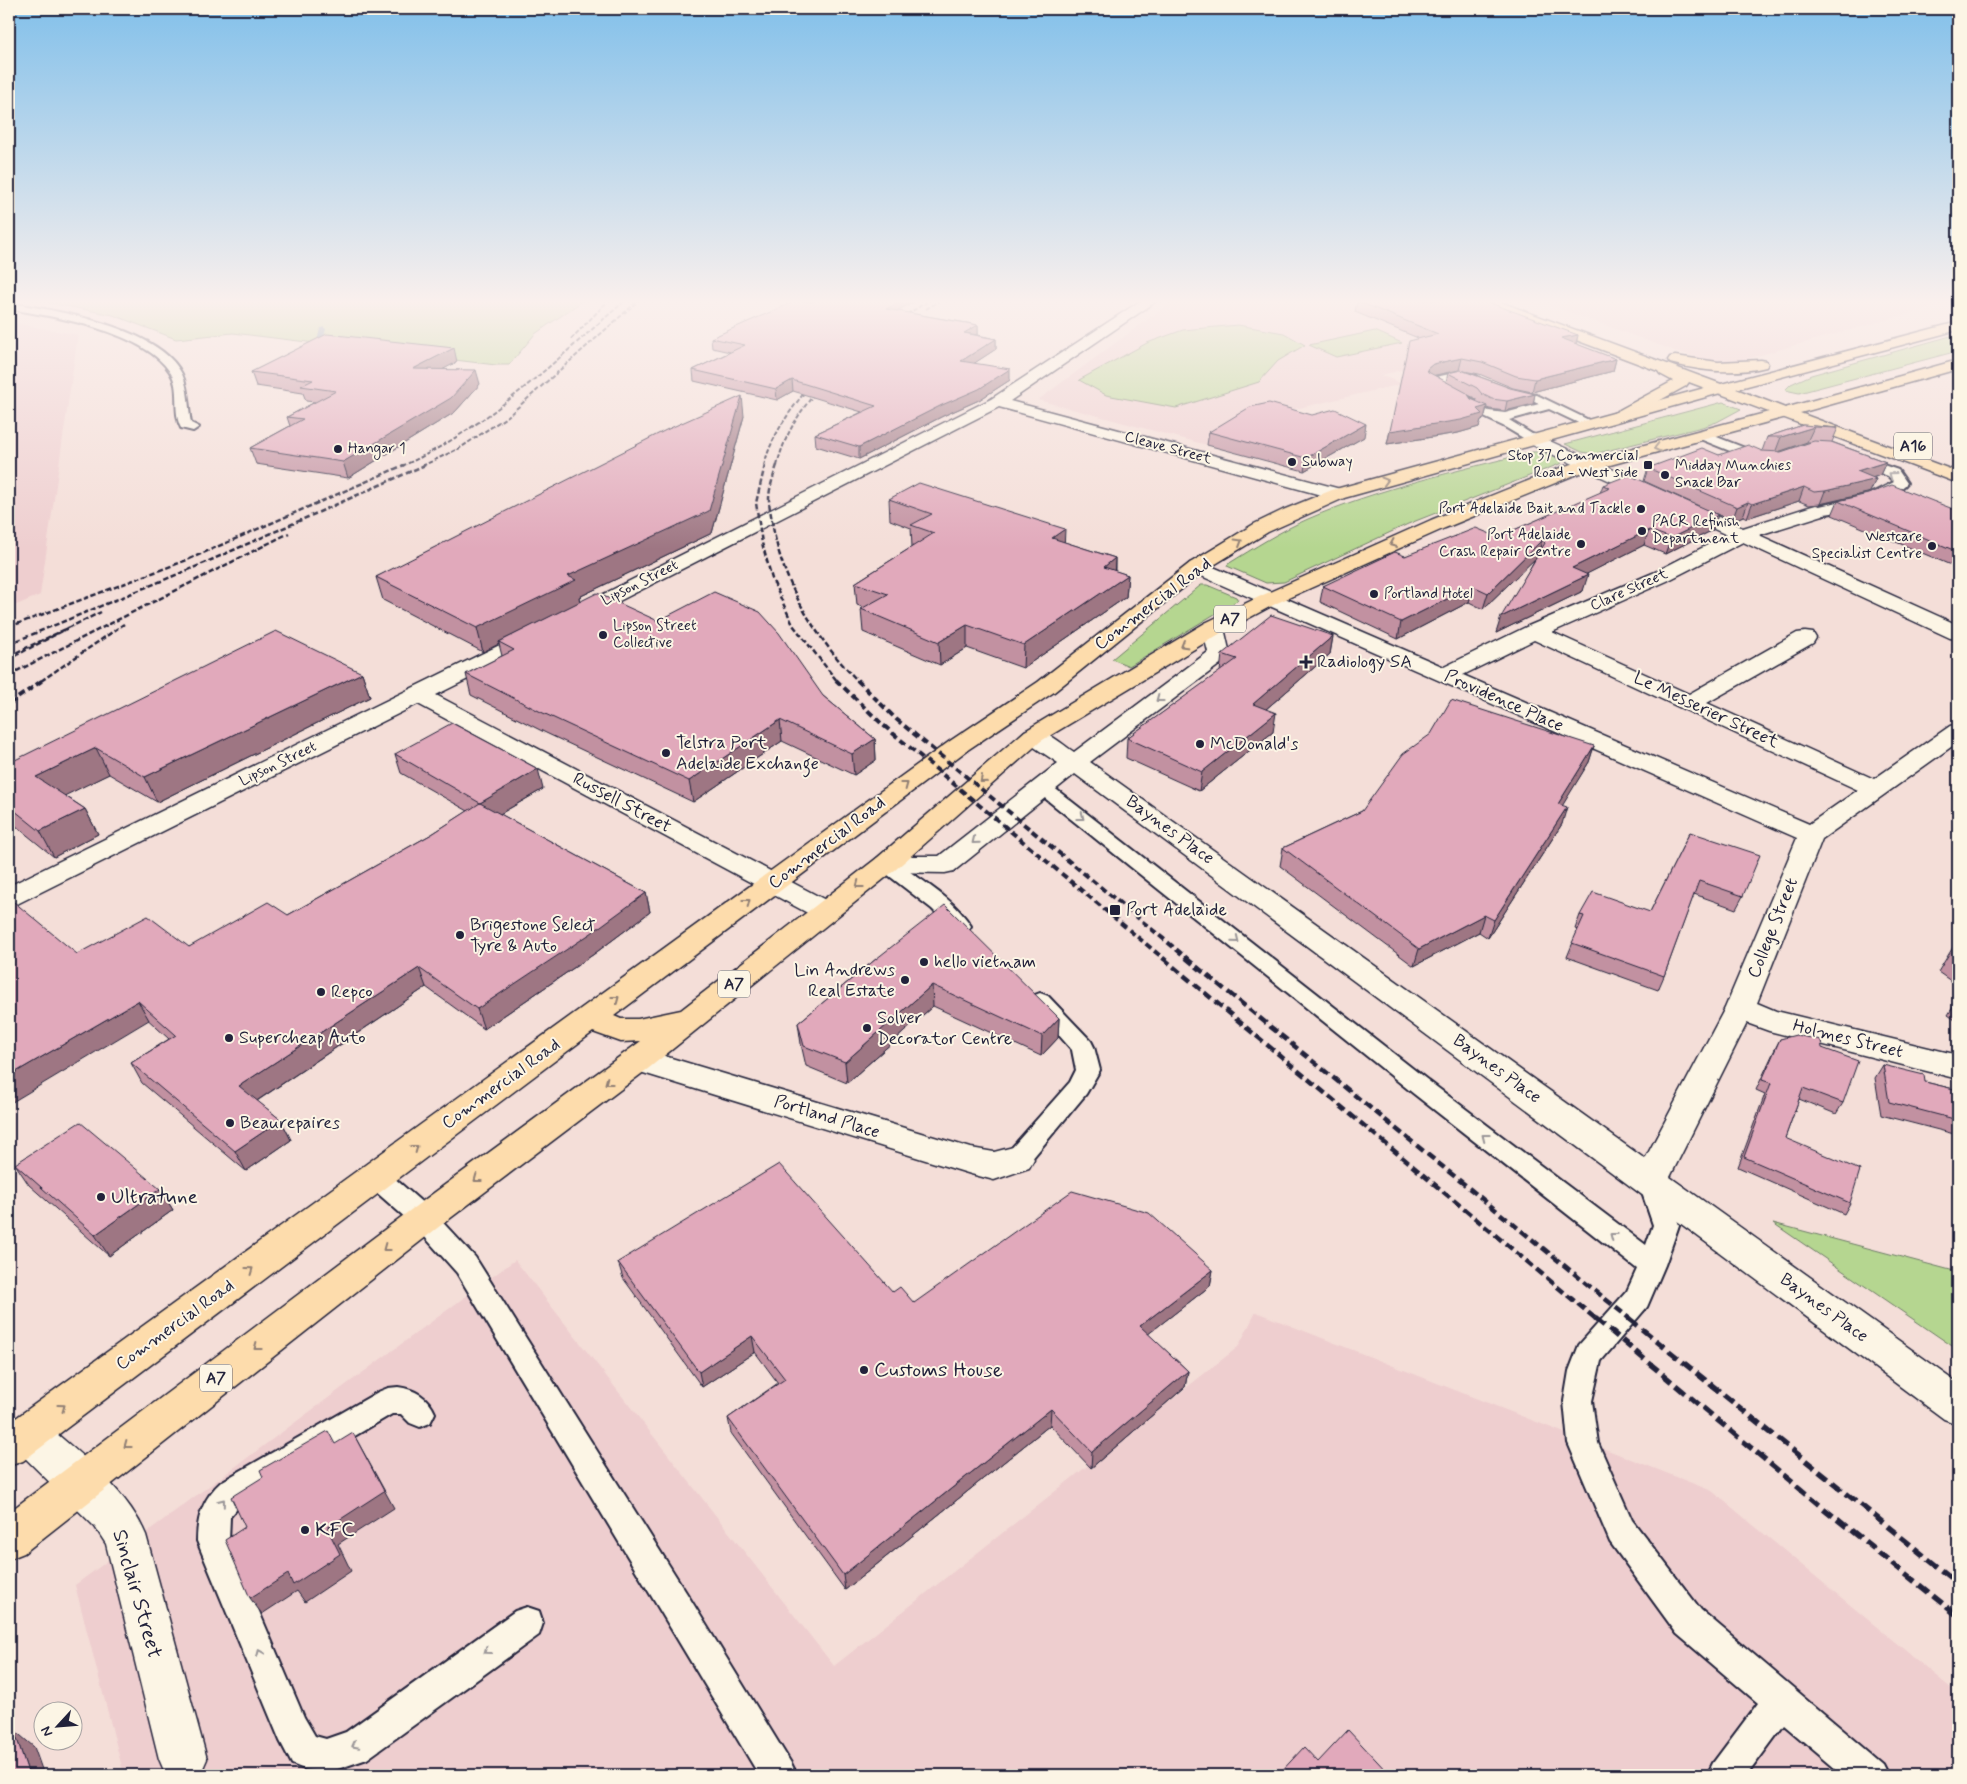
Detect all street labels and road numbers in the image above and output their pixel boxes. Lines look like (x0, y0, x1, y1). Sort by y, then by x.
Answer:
street label: Cleave Street (1122, 427, 1214, 469)
road number: A16 (1894, 432, 1932, 460)
street label: Commercial Road (1089, 552, 1217, 656)
street label: Lipson Street (598, 555, 682, 611)
street label: Clare Street (1587, 564, 1671, 616)
road number: A7 (1214, 606, 1246, 632)
street label: Providence Place (1441, 664, 1567, 738)
street label: Le Messerier Street (1629, 666, 1783, 754)
street label: Lipson Street (236, 737, 320, 791)
street label: Russell Street (569, 767, 675, 839)
street label: Baynes Place (1121, 790, 1219, 870)
street label: Commercial Road (763, 791, 891, 895)
street label: College Street (1742, 874, 1804, 982)
road number: A7 (718, 971, 750, 998)
street label: Holmes Street (1790, 1014, 1906, 1064)
street label: Baynes Place (1448, 1029, 1546, 1109)
street label: Commercial Road (437, 1033, 565, 1135)
street label: Portland Place (771, 1090, 883, 1144)
street label: Baynes Place (1775, 1268, 1873, 1348)
street label: Commercial Road (111, 1274, 239, 1376)
road number: A7 (200, 1365, 232, 1392)
street label: Sinclair Street (105, 1526, 169, 1662)

